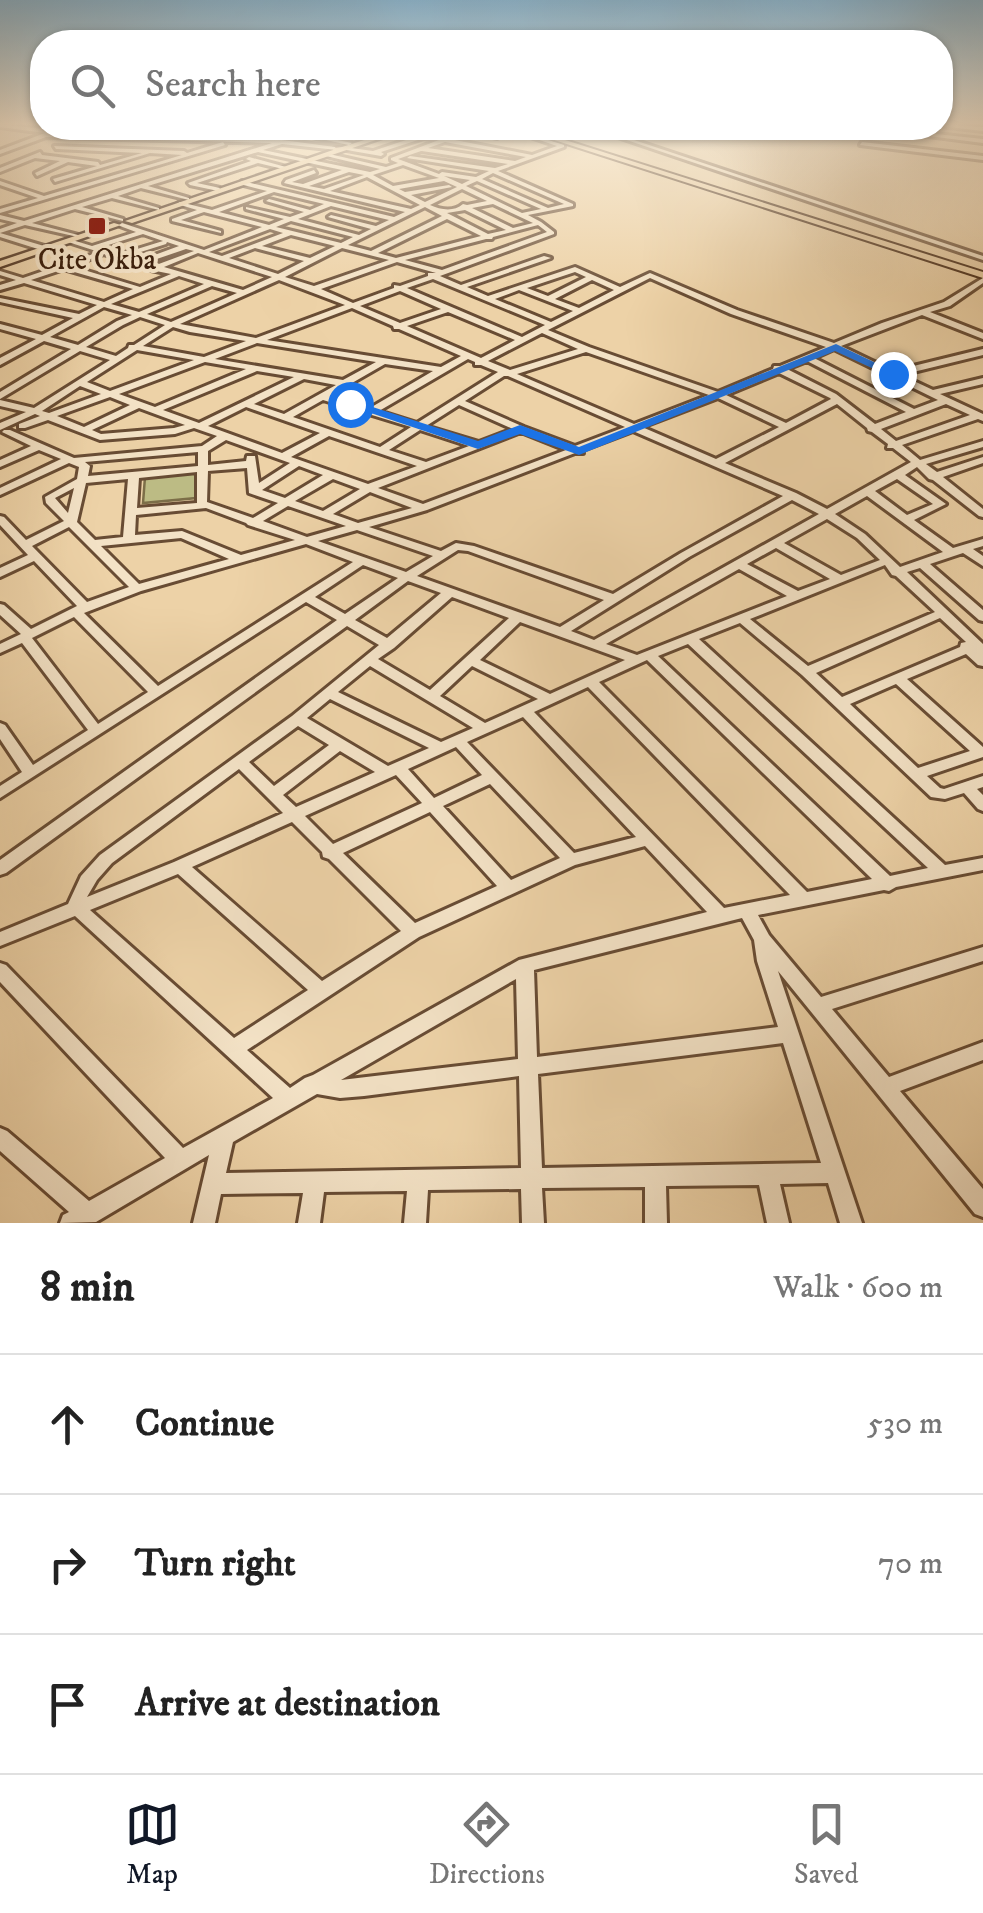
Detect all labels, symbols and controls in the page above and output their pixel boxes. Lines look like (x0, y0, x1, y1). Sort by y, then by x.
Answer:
search box (30, 30, 953, 140)
icon: search (65, 58, 120, 113)
text: Search here (145, 61, 321, 109)
marker: Cite Okba (86, 215, 108, 237)
place label: Cite Okba (38, 242, 156, 279)
route end (871, 352, 917, 398)
route start (328, 382, 374, 428)
text: 8 min (40, 1262, 134, 1314)
text: Walk · 600 m (773, 1268, 943, 1308)
icon: ahead (40, 1397, 95, 1452)
text: Continue (135, 1400, 274, 1448)
text: 530 m (867, 1404, 943, 1444)
icon: right (40, 1537, 95, 1592)
text: Turn right (135, 1540, 296, 1588)
text: 70 m (878, 1544, 943, 1584)
icon: arrive (40, 1677, 95, 1732)
text: Arrive at destination (135, 1680, 440, 1728)
tab: Map (125, 1797, 180, 1892)
tab: Directions (429, 1797, 545, 1892)
tab: Saved (794, 1797, 858, 1892)

